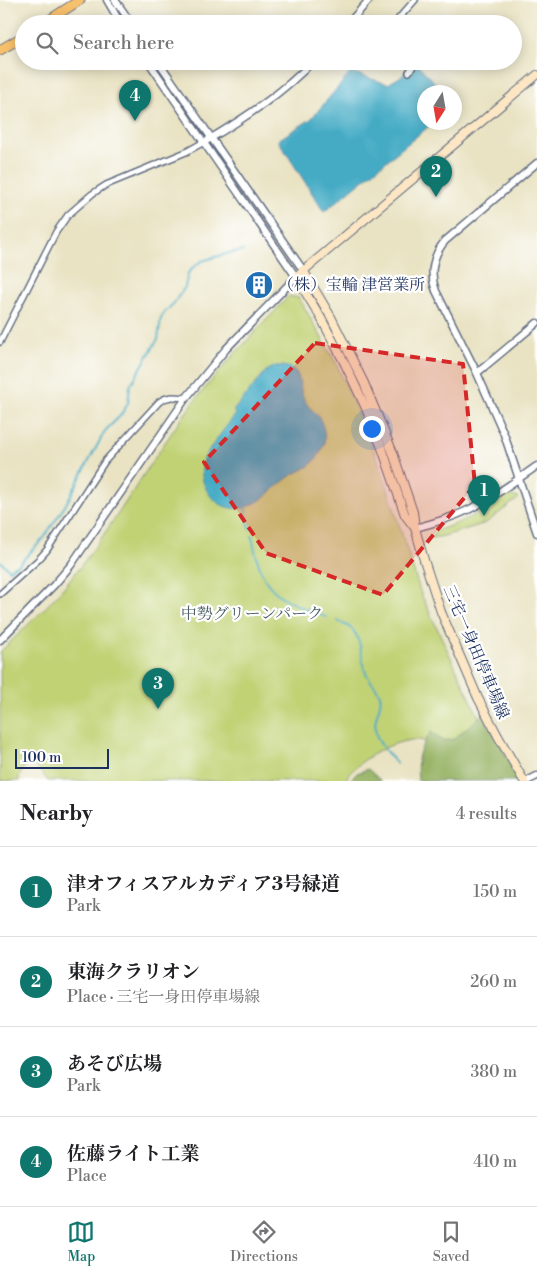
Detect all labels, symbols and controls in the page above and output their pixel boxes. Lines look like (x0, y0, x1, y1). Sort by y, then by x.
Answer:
search box (15, 15, 522, 70)
icon: search (33, 29, 61, 57)
text: Search here (73, 31, 174, 55)
pin: 4 (119, 80, 151, 121)
north arrow (417, 85, 462, 130)
pin: 2 (420, 156, 452, 197)
building icon: （株）宝輪 津営業所 (244, 270, 274, 300)
place label: （株）宝輪 津営業所 (278, 275, 425, 295)
your location (359, 416, 385, 442)
pin: 1 (468, 475, 500, 516)
street label: 三宅一身田停車場線 (439, 582, 513, 722)
park label: 中勢グリーンパーク (181, 604, 323, 624)
pin: 3 (142, 668, 174, 709)
scale bar (15, 746, 109, 769)
text: 100 m (22, 749, 61, 767)
text: Nearby (20, 801, 93, 827)
text: 4 results (456, 804, 517, 824)
text: 津オフィスアルカディア3号緑道 (67, 872, 340, 896)
text: 1 (32, 882, 40, 902)
text: 150 m (473, 882, 517, 902)
text: Park (67, 896, 100, 916)
text: 東海クラリオン (67, 960, 200, 984)
text: 2 (31, 972, 41, 992)
text: 260 m (470, 972, 517, 992)
text: Place · 三宅一身田停車場線 (67, 987, 260, 1007)
text: あそび広場 (67, 1052, 162, 1076)
text: 3 (31, 1062, 41, 1082)
text: 380 m (470, 1062, 517, 1082)
text: Park (67, 1076, 100, 1096)
text: 佐藤ライト工業 (67, 1142, 199, 1166)
text: 4 (31, 1152, 41, 1172)
text: 410 m (473, 1152, 517, 1172)
text: Place (67, 1166, 107, 1186)
tab: Map (67, 1218, 95, 1266)
tab: Directions (230, 1218, 298, 1266)
tab: Saved (433, 1218, 470, 1266)

